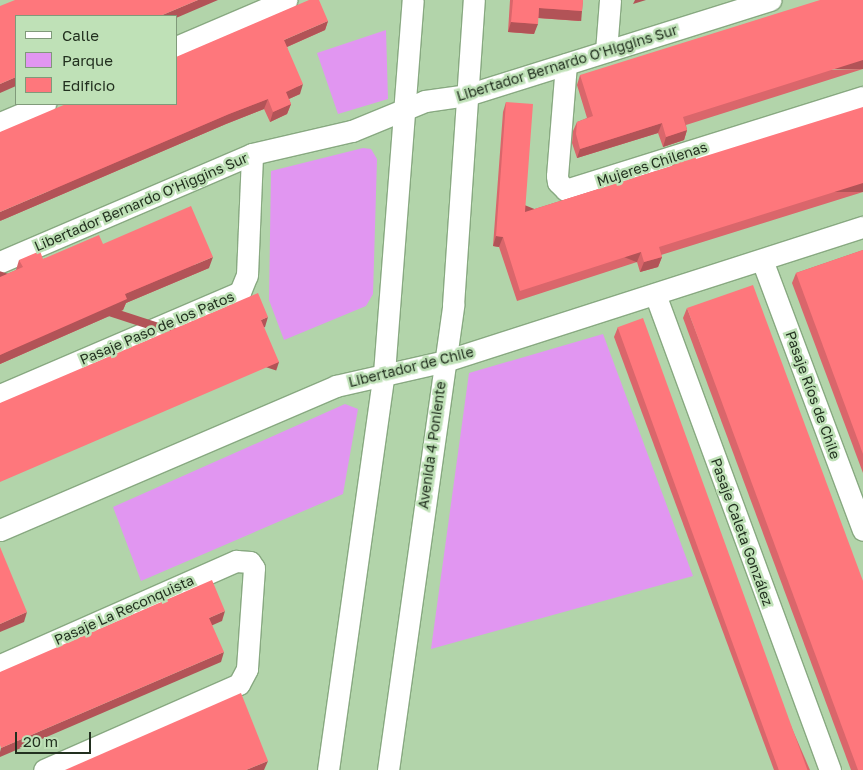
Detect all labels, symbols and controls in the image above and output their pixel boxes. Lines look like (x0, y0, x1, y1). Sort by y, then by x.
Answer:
legend (15, 15, 178, 105)
street label: Libertador Bernardo O'Higgins Sur (454, 21, 680, 105)
text: Calle (62, 26, 99, 44)
text: Parque (62, 51, 113, 69)
text: Edificio (62, 76, 115, 94)
street label: Mujeres Chilenas (595, 138, 709, 190)
street label: Libertador Bernardo O'Higgins Sur (32, 149, 250, 255)
street label: Pasaje Paso de los Patos (77, 288, 237, 368)
street label: Pasaje Ríos de Chile (782, 329, 844, 461)
street label: Libertador de Chile (347, 343, 475, 391)
street label: Avenida 4 Poniente (415, 380, 449, 510)
street label: Pasaje Caleta González (707, 456, 777, 608)
street label: Pasaje La Reconquista (52, 572, 196, 648)
scale bar (18, 722, 94, 754)
text: 20 m (23, 732, 58, 750)

